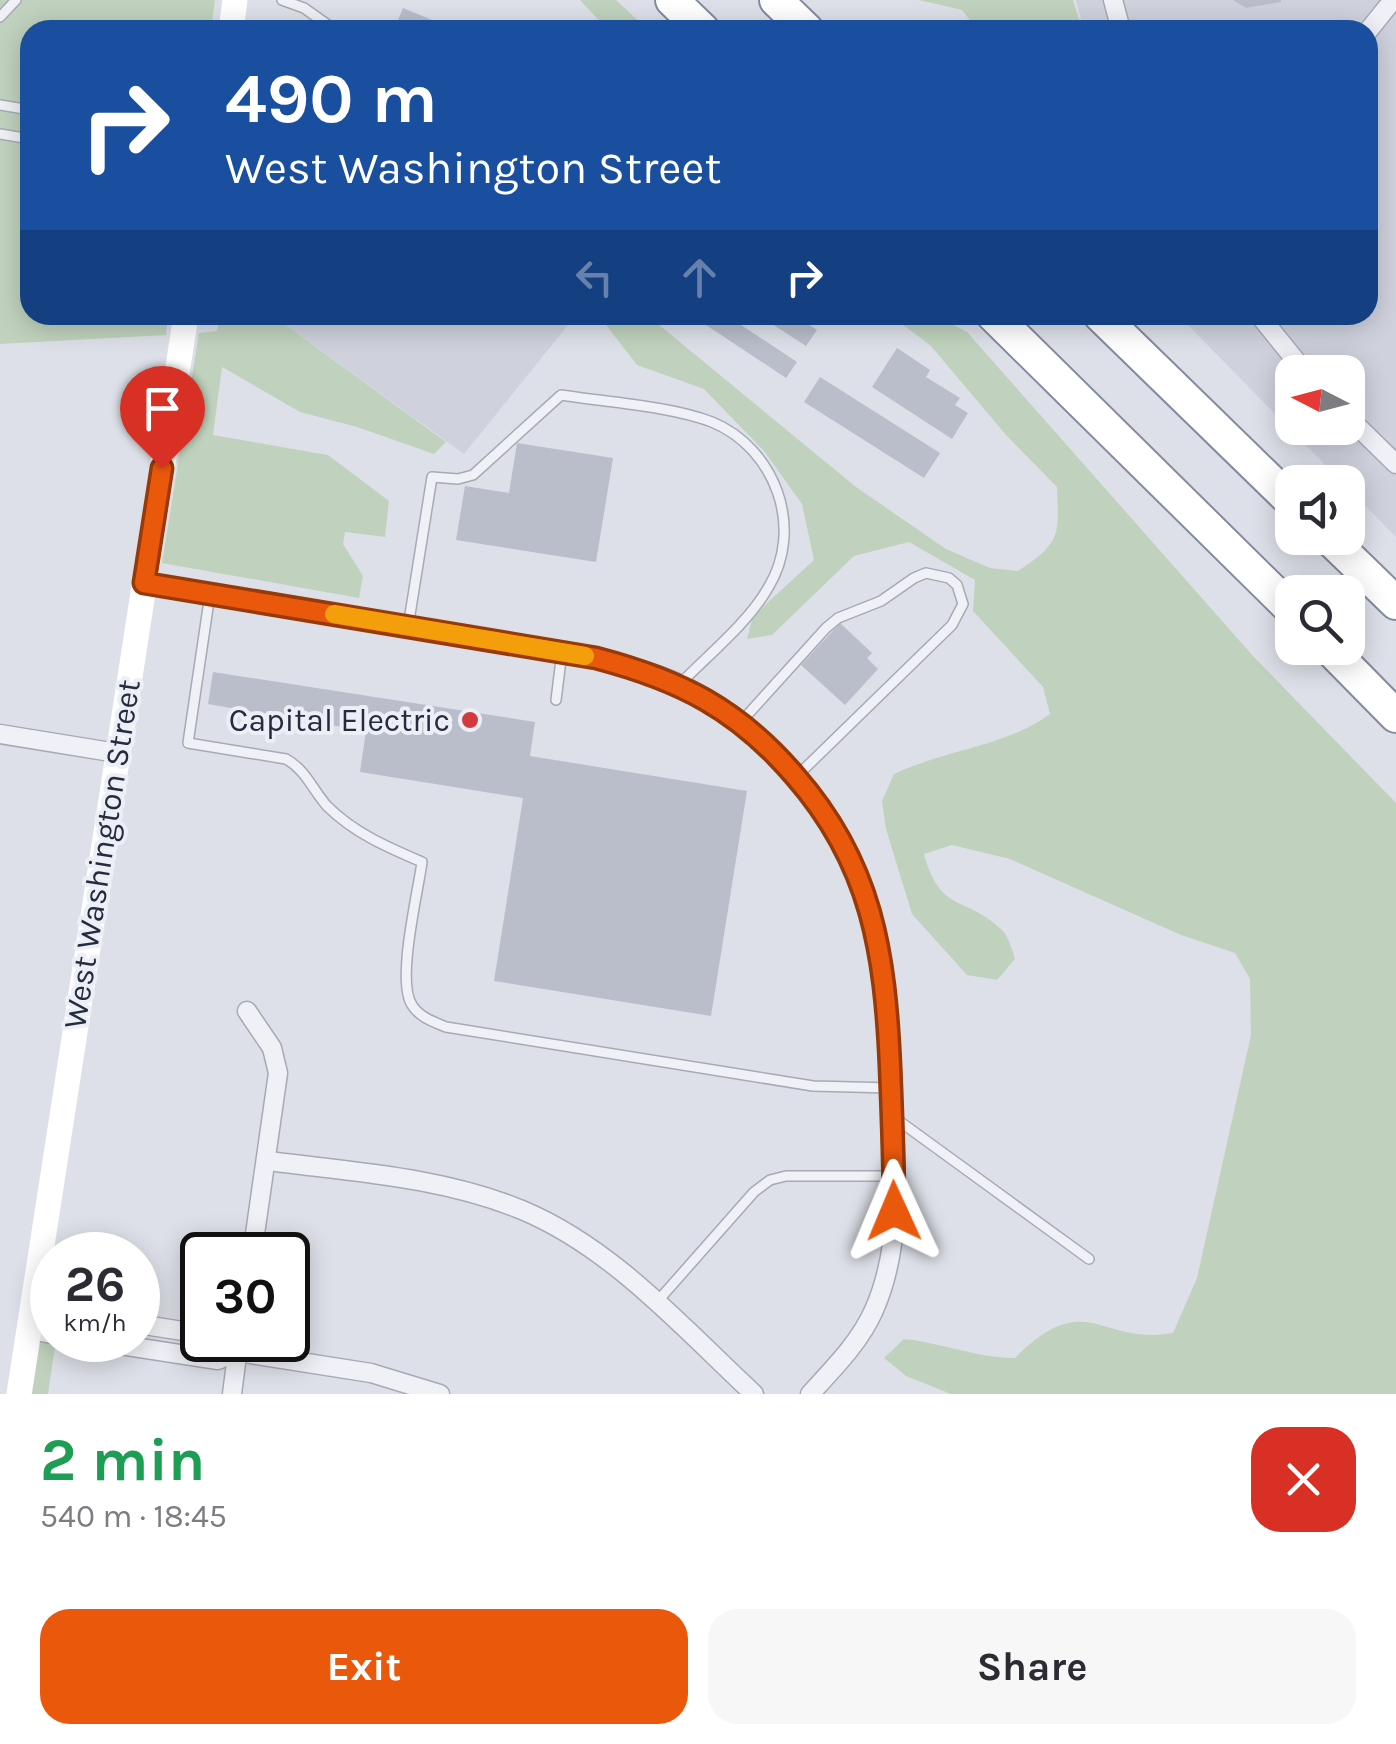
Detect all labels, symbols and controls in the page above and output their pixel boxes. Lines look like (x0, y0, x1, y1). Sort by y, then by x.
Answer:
text: 490 m (225, 58, 438, 140)
icon: right (60, 60, 190, 190)
text: West Washington Street (225, 142, 721, 194)
icon: left (567, 250, 622, 305)
icon: ahead (672, 250, 727, 305)
icon: right (777, 250, 832, 305)
north arrow (1275, 355, 1365, 445)
map controls (1275, 355, 1365, 665)
pin (120, 366, 205, 469)
icon: arrive (135, 381, 190, 436)
button: sound (1275, 465, 1365, 555)
button: search (1275, 575, 1365, 665)
street label: West Washington Street (56, 677, 148, 1031)
place label: Capital Electric (229, 702, 450, 739)
marker: Capital Electric (459, 709, 481, 731)
position arrow (842, 1159, 946, 1263)
speed limit sign: 30 (180, 1232, 310, 1362)
text: 26 (65, 1255, 125, 1314)
text: km/h (63, 1308, 127, 1337)
text: 2 min (40, 1425, 205, 1495)
button: close (1251, 1427, 1356, 1532)
text: 540 m · 18:45 (40, 1498, 227, 1535)
button: Exit (40, 1609, 688, 1724)
button: Share (708, 1609, 1356, 1724)

